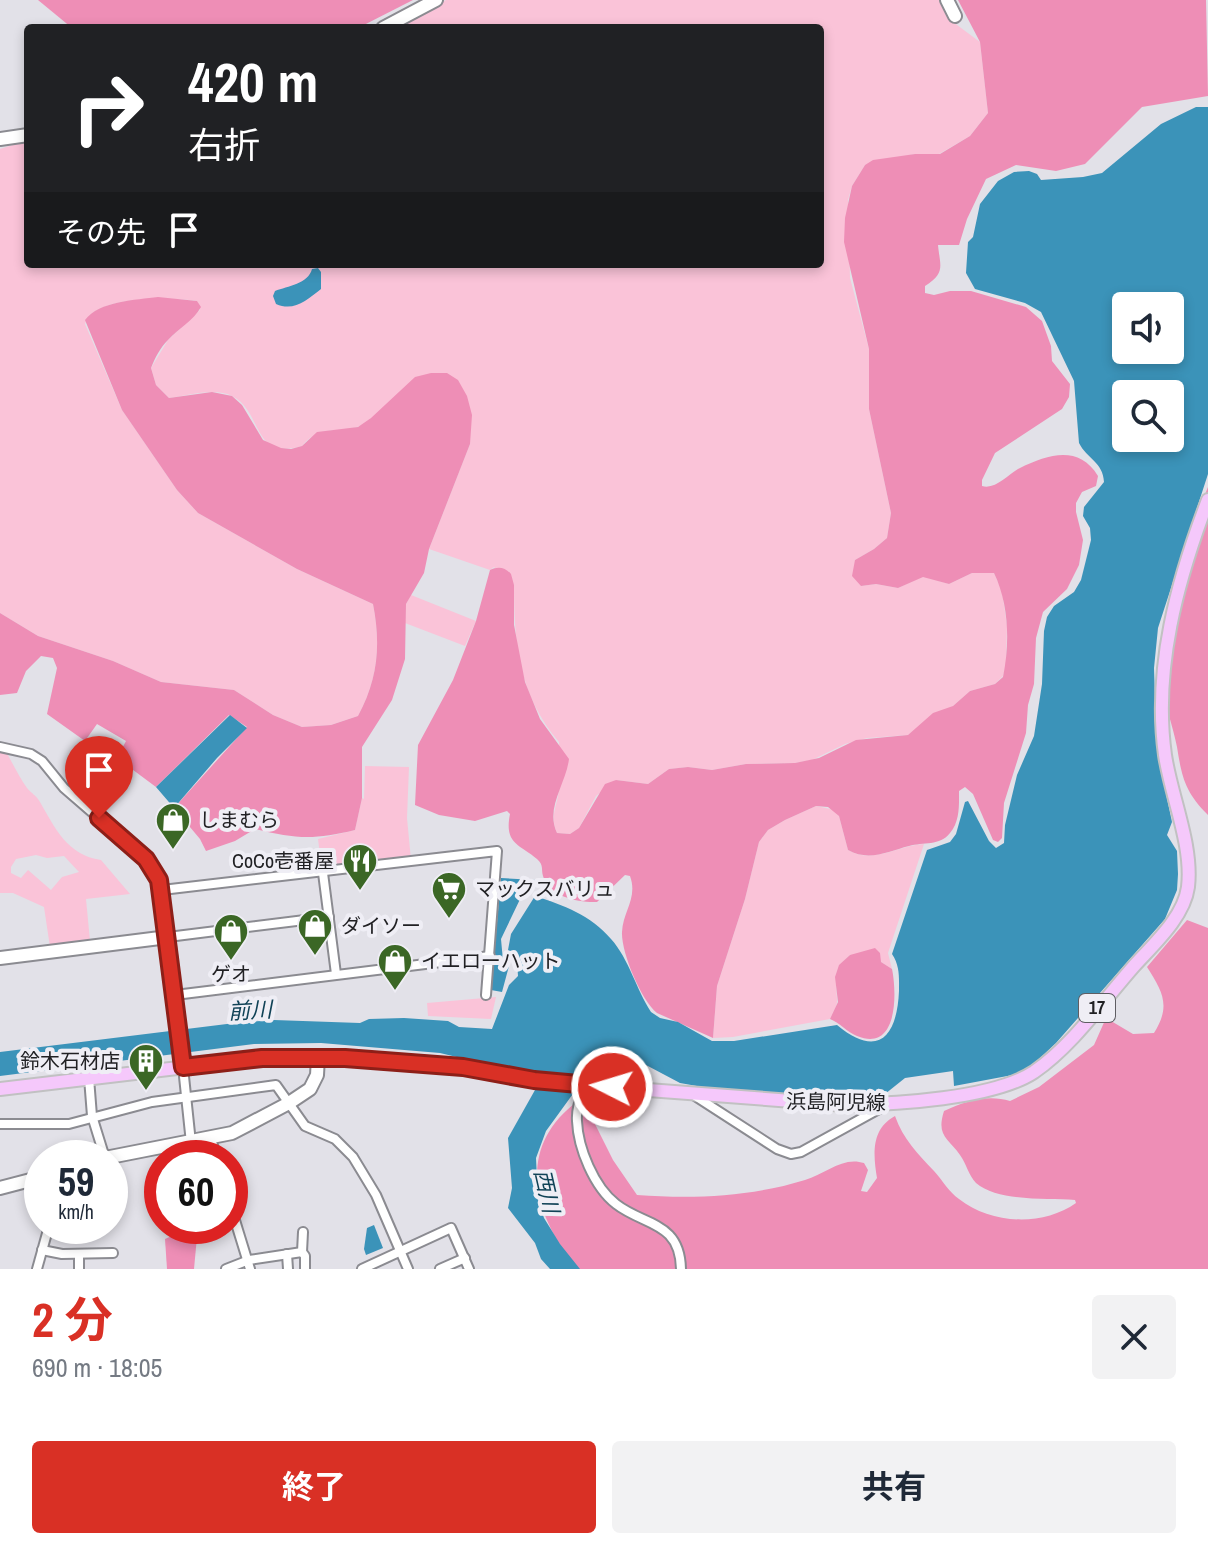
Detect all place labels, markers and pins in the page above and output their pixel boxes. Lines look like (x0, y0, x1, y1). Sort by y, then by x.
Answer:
pin (65, 736, 133, 818)
shop icon: しまむら (154, 801, 192, 851)
place label: しまむら (199, 806, 279, 833)
restaurant icon: CoCo壱番屋 (341, 842, 379, 892)
place label: CoCo壱番屋 (232, 847, 334, 874)
supermarket icon: マックスバリュ (430, 870, 468, 920)
place label: マックスバリュ (475, 875, 614, 902)
shop icon: ダイソー (296, 907, 334, 957)
shop icon: ゲオ (212, 912, 250, 962)
place label: ダイソー (341, 912, 421, 939)
shop icon: イエローハット (376, 942, 414, 992)
place label: イエローハット (421, 947, 560, 974)
place label: ゲオ (211, 960, 251, 987)
building icon: 鈴木石材店 (127, 1042, 165, 1092)
place label: 鈴木石材店 (20, 1047, 120, 1074)

